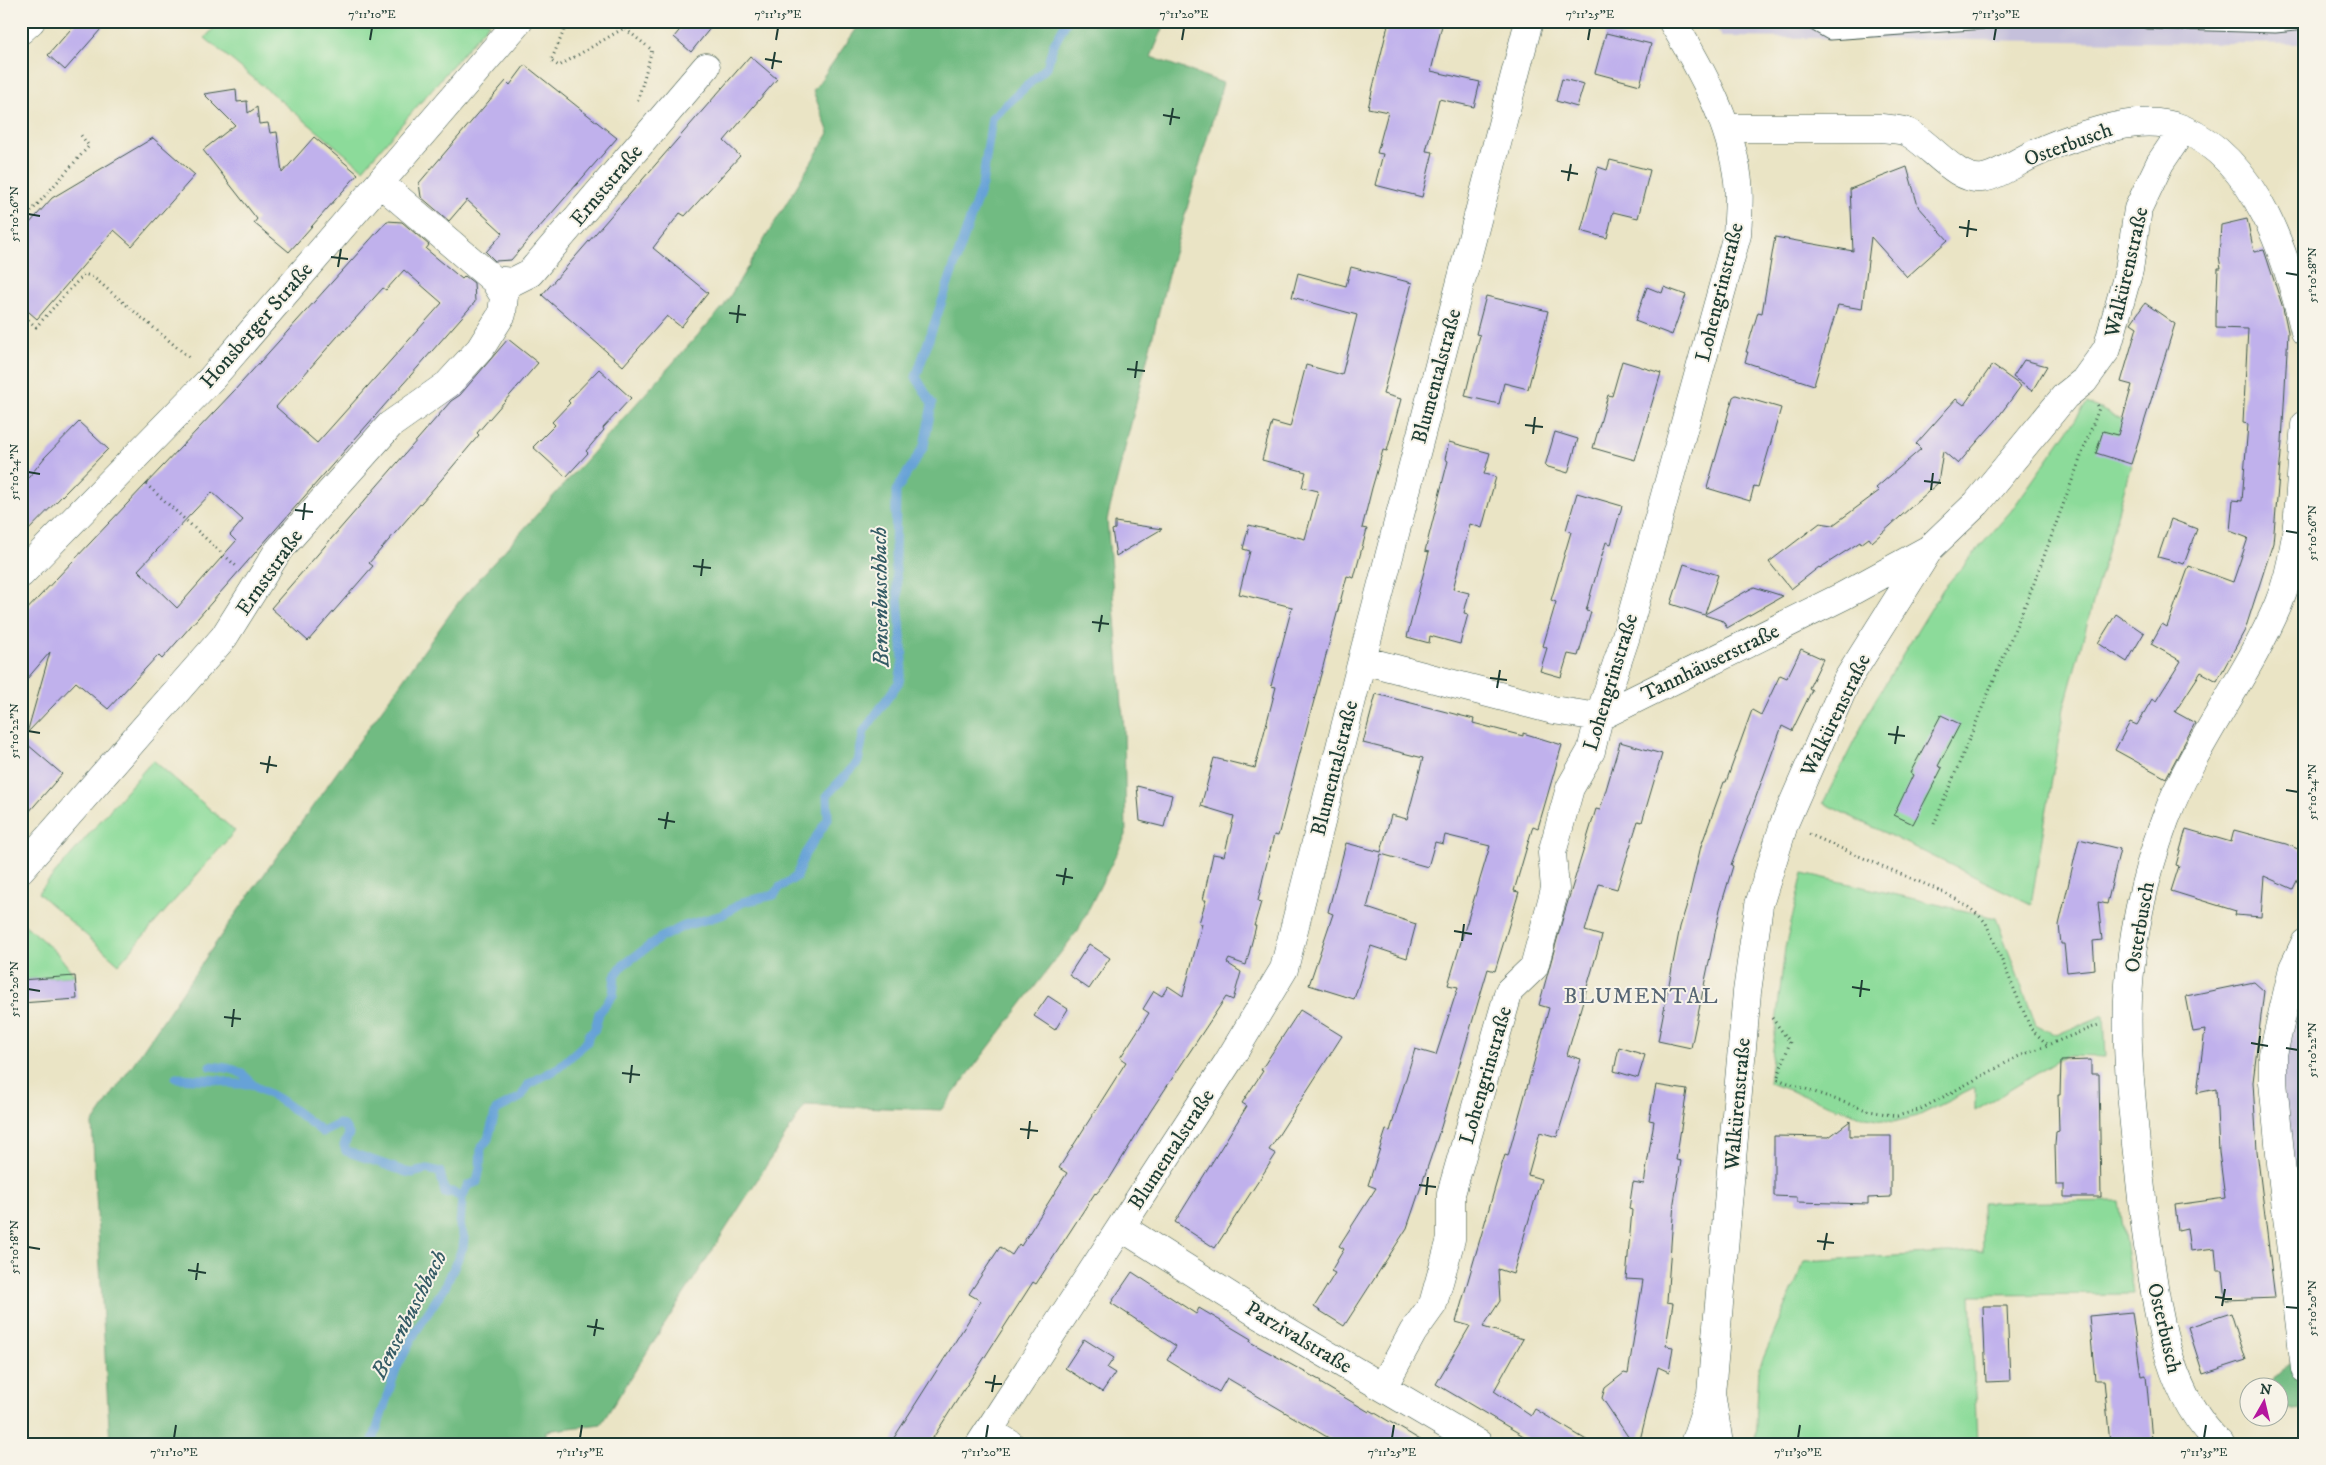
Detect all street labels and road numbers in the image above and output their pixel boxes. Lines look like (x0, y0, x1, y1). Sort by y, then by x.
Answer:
street label: Osterbusch (2021, 117, 2116, 173)
street label: Ernststraße (565, 139, 649, 232)
street label: Walkürenstraße (2099, 204, 2155, 341)
street label: Lohengrinstraße (1690, 220, 1750, 364)
street label: Honsberger Straße (195, 257, 319, 394)
street label: Blumentalstraße (1406, 306, 1468, 447)
street label: Ernststraße (231, 524, 309, 621)
street label: Lohengrinstraße (1578, 610, 1644, 754)
street label: Tannhäuserstraße (1637, 618, 1784, 708)
street label: Walkürenstraße (1795, 650, 1877, 782)
street label: Blumentalstraße (1306, 698, 1364, 839)
street label: Osterbusch (2119, 880, 2161, 975)
street label: Lohengrinstraße (1454, 1003, 1518, 1147)
street label: Walkürenstraße (1719, 1036, 1757, 1172)
street label: Blumentalstraße (1123, 1084, 1221, 1215)
street label: Osterbusch (2141, 1280, 2187, 1376)
street label: Parzivalstraße (1240, 1296, 1357, 1380)

